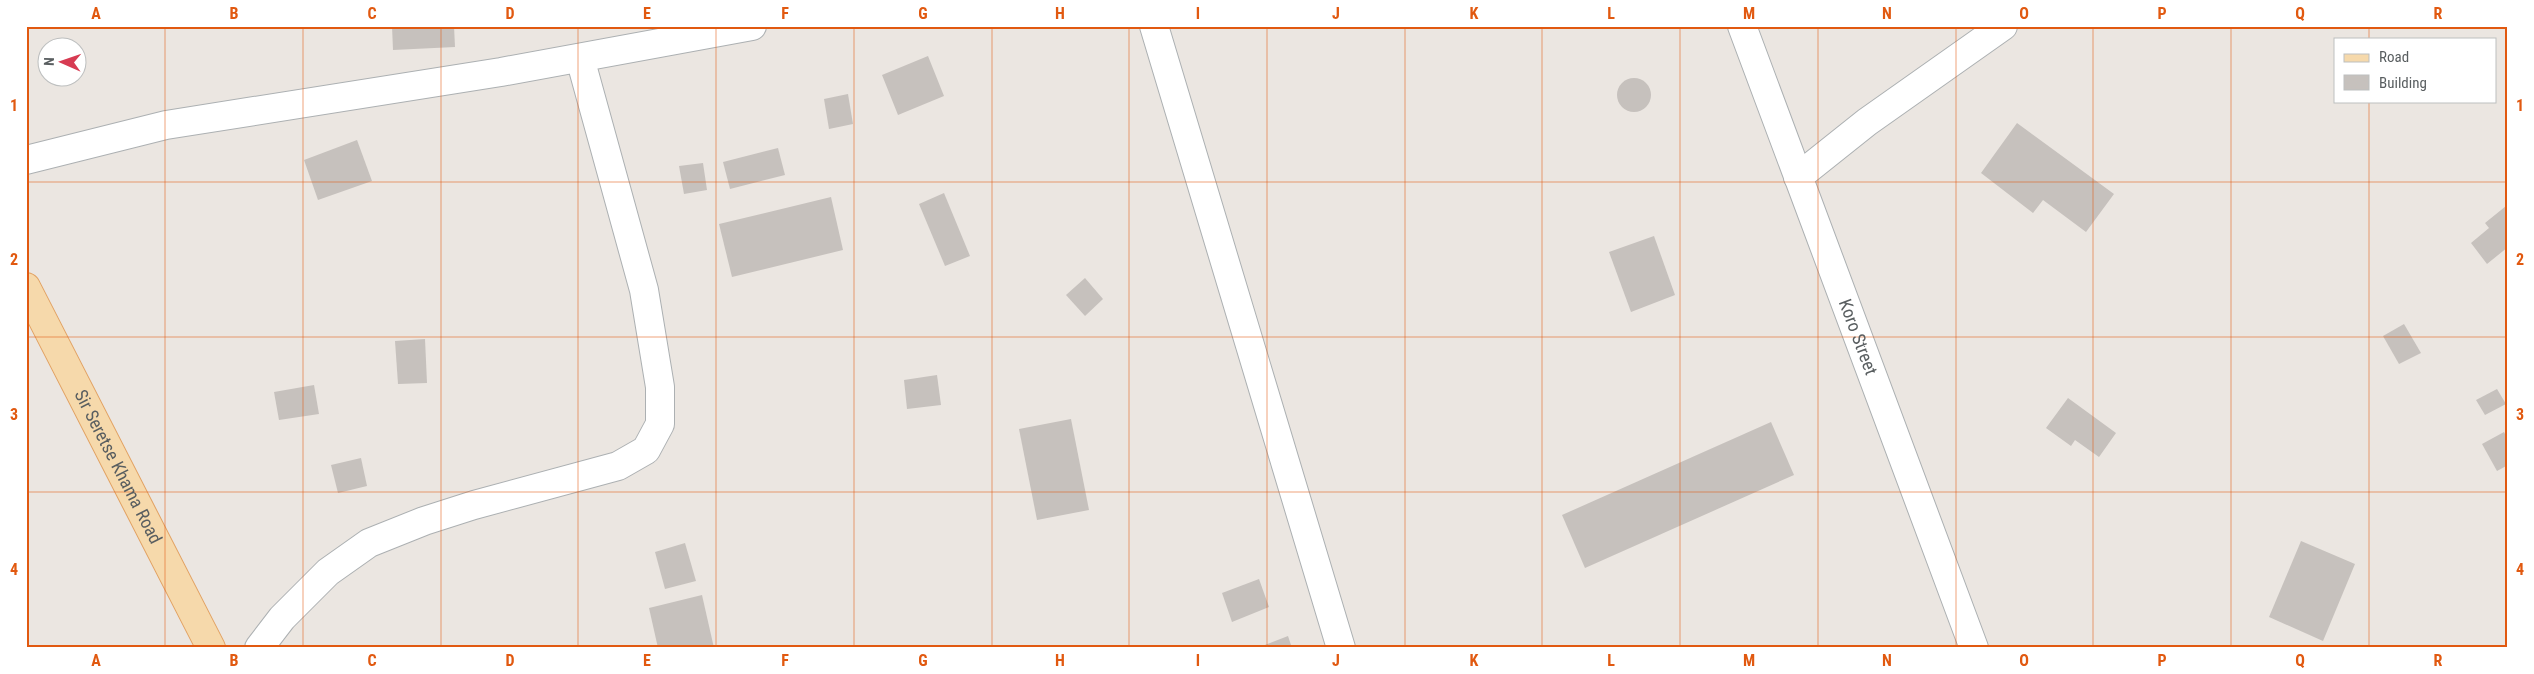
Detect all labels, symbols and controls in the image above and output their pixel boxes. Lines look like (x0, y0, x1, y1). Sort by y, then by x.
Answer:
text: A (91, 4, 101, 23)
text: B (230, 4, 239, 23)
text: C (367, 4, 377, 23)
text: D (505, 4, 515, 23)
text: E (643, 4, 651, 23)
text: F (781, 4, 789, 23)
text: G (918, 4, 928, 23)
text: H (1055, 4, 1065, 23)
text: I (1196, 4, 1200, 23)
text: J (1332, 4, 1340, 23)
text: K (1470, 4, 1479, 23)
text: L (1607, 4, 1615, 23)
text: M (1743, 4, 1755, 23)
text: N (1882, 4, 1892, 23)
text: O (2019, 4, 2029, 23)
text: P (2157, 4, 2167, 23)
text: Q (2295, 4, 2305, 23)
text: R (2434, 4, 2443, 23)
north arrow (38, 38, 88, 88)
legend (2334, 38, 2496, 102)
text: Road (2379, 48, 2409, 66)
text: N (41, 57, 57, 66)
text: Building (2379, 74, 2427, 92)
text: 1 (10, 96, 18, 115)
text: 1 (2516, 96, 2524, 115)
text: 2 (10, 250, 18, 269)
text: 2 (2516, 250, 2524, 269)
street label: Koro Street (1835, 296, 1882, 378)
street label: Sir Seretse Khama Road (70, 386, 167, 547)
text: 3 (10, 405, 18, 424)
text: 3 (2516, 405, 2524, 424)
text: 4 (10, 560, 18, 579)
text: 4 (2516, 560, 2524, 579)
text: A (91, 651, 101, 670)
text: B (230, 651, 239, 670)
text: C (367, 651, 377, 670)
text: D (505, 651, 515, 670)
text: E (643, 651, 651, 670)
text: F (781, 651, 789, 670)
text: G (918, 651, 928, 670)
text: H (1055, 651, 1065, 670)
text: I (1196, 651, 1200, 670)
text: J (1332, 651, 1340, 670)
text: K (1470, 651, 1479, 670)
text: L (1607, 651, 1615, 670)
text: M (1743, 651, 1755, 670)
text: N (1882, 651, 1892, 670)
text: O (2019, 651, 2029, 670)
text: P (2157, 651, 2167, 670)
text: Q (2295, 651, 2305, 670)
text: R (2434, 651, 2443, 670)

